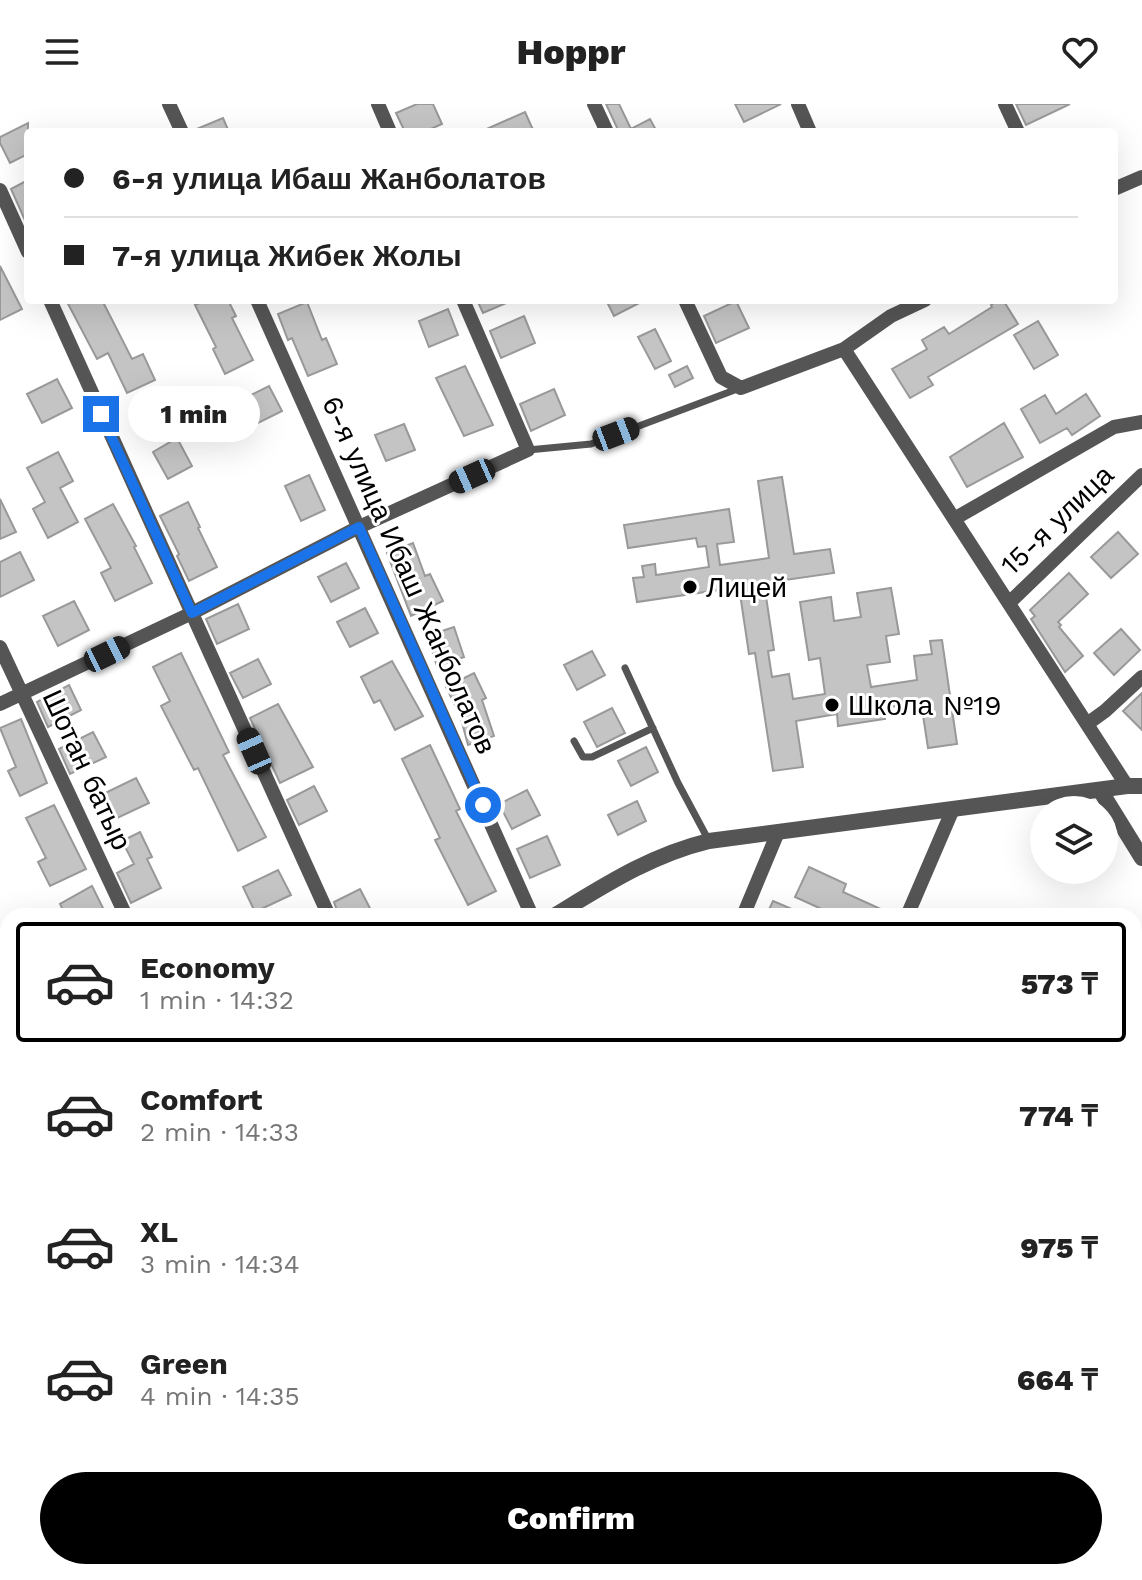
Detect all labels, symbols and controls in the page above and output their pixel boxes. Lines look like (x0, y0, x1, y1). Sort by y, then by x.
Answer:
icon: menu (40, 30, 84, 74)
icon: heart (1058, 30, 1102, 74)
text: Hoppr (516, 31, 626, 73)
text: 6-я улица Ибаш Жанболатов (112, 161, 546, 196)
text: 7-я улица Жибек Жолы (112, 238, 462, 273)
callout: 1 min (129, 386, 261, 442)
street label: 6-я улица Ибаш Жанболатов (315, 391, 503, 759)
route end (83, 396, 119, 432)
text: 1 min (161, 399, 227, 429)
car (589, 414, 643, 454)
car (445, 455, 499, 497)
street label: 15-я улица (994, 458, 1120, 582)
place label: Лицей (706, 571, 787, 604)
marker: Лицей (681, 578, 699, 596)
car (80, 633, 134, 675)
street label: Шотан батыр (36, 685, 138, 855)
place label: Школа №19 (848, 689, 1001, 722)
marker: Школа №19 (823, 696, 841, 714)
car (233, 724, 275, 778)
route start (465, 787, 501, 823)
map controls (1030, 796, 1118, 884)
button: layers (1030, 796, 1118, 884)
icon: car (44, 946, 116, 1018)
text: Economy (140, 950, 275, 985)
text: 573 ₸ (1021, 966, 1098, 1001)
text: 1 min · 14:32 (140, 985, 294, 1015)
icon: car (44, 1078, 116, 1150)
text: Comfort (140, 1082, 262, 1117)
text: 774 ₸ (1019, 1098, 1098, 1133)
text: 2 min · 14:33 (140, 1117, 299, 1147)
icon: car (44, 1210, 116, 1282)
text: XL (140, 1214, 178, 1249)
text: 975 ₸ (1020, 1230, 1098, 1265)
text: 3 min · 14:34 (140, 1249, 300, 1279)
icon: car (44, 1342, 116, 1414)
text: Green (140, 1346, 228, 1381)
text: 664 ₸ (1017, 1362, 1098, 1397)
text: 4 min · 14:35 (140, 1381, 300, 1411)
button: Confirm (40, 1472, 1102, 1564)

